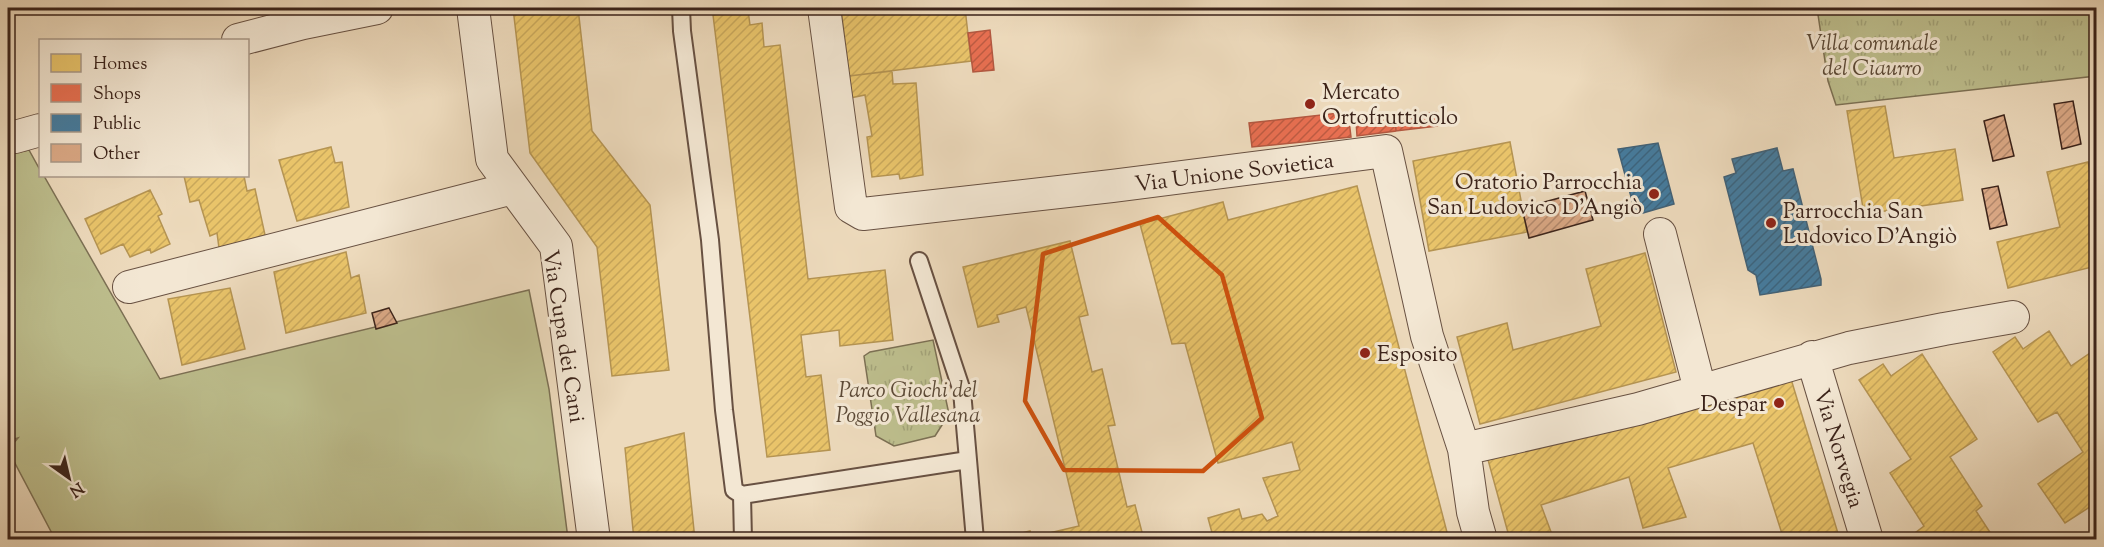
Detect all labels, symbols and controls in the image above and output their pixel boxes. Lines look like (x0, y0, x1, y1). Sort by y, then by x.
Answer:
park label: Villa comunale del Ciaurro (1806, 29, 1938, 86)
legend (39, 39, 249, 177)
text: Homes (93, 52, 147, 78)
place label: Mercato Ortofrutticolo (1322, 78, 1458, 135)
text: Shops (93, 82, 141, 108)
marker: Mercato Ortofrutticolo (1303, 97, 1317, 111)
text: Public (93, 112, 141, 138)
text: Other (93, 142, 140, 168)
street label: Via Unione Sovietica (1133, 146, 1336, 202)
place label: Oratorio Parrocchia San Ludovico D'Angiò (1427, 168, 1642, 225)
marker: Oratorio Parrocchia San Ludovico D'Angiò (1647, 187, 1661, 201)
place label: Parrocchia San Ludovico D'Angiò (1783, 197, 1957, 254)
marker: Parrocchia San Ludovico D'Angiò (1764, 216, 1778, 230)
street label: Via Cupa dei Cani (533, 248, 592, 425)
place label: Esposito (1377, 340, 1458, 372)
marker: Esposito (1358, 346, 1372, 360)
park label: Parco Giochi del Poggio Vallesana (836, 376, 980, 433)
street label: Via Norvegia (1804, 385, 1870, 513)
place label: Despar (1700, 390, 1767, 422)
marker: Despar (1772, 396, 1786, 410)
north arrow (39, 448, 99, 508)
text: N (64, 475, 88, 502)

